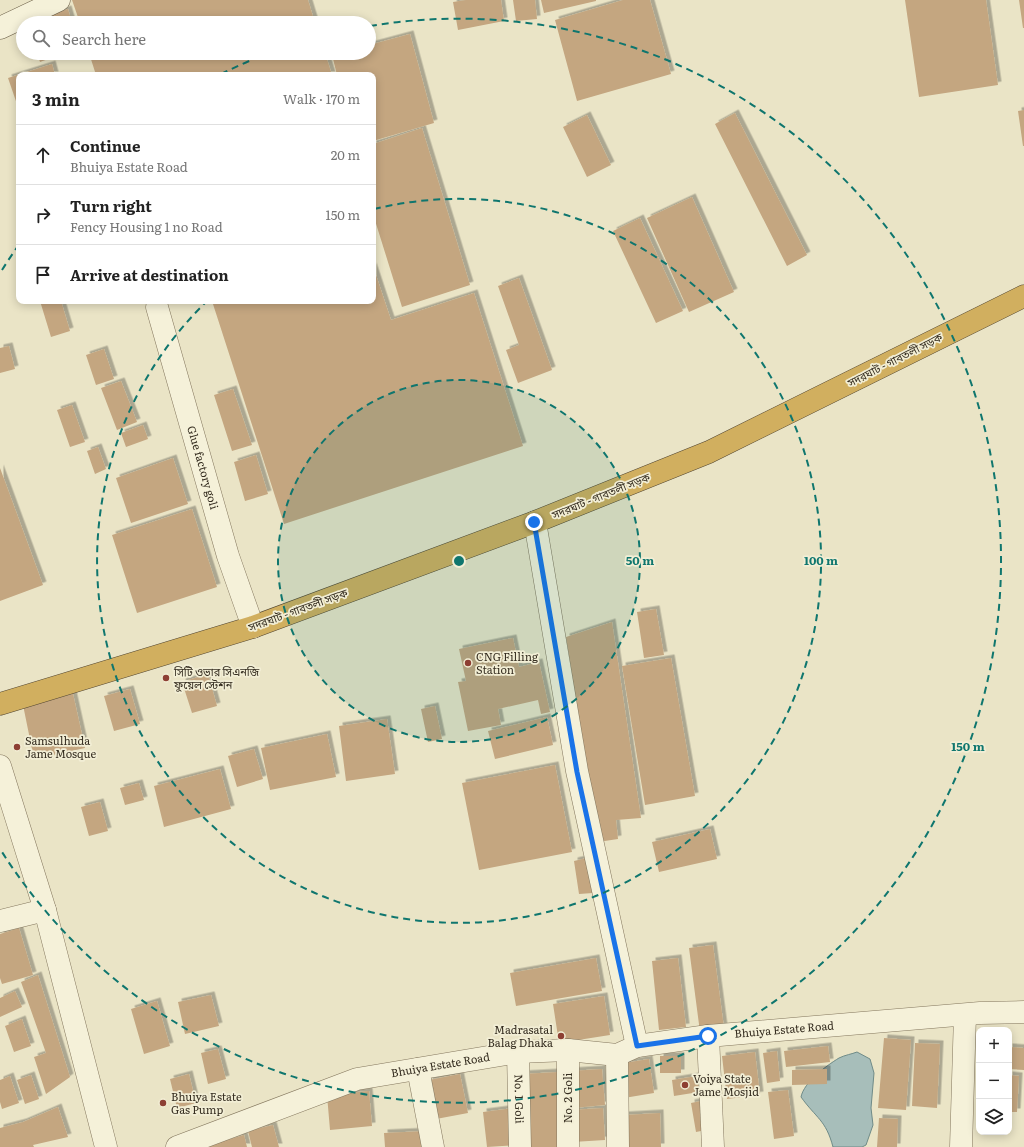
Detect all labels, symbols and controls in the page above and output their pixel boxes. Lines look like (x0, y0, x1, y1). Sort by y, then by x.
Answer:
search box (16, 16, 376, 60)
icon: search (30, 27, 52, 49)
text: Search here (62, 27, 146, 50)
text: 3 min (32, 86, 80, 111)
text: Walk · 170 m (283, 89, 360, 108)
text: Continue (70, 134, 140, 157)
icon: ahead (32, 144, 54, 166)
text: 20 m (331, 145, 360, 164)
text: Bhuiya Estate Road (70, 157, 188, 176)
text: Turn right (70, 194, 152, 217)
icon: right (32, 204, 54, 226)
text: 150 m (325, 205, 360, 224)
text: Fency Housing 1 no Road (70, 217, 223, 236)
text: Arrive at destination (70, 263, 229, 286)
icon: arrive (32, 264, 54, 286)
street label: সদরঘাট - গাবতলী সড়ক (843, 328, 945, 390)
street label: Glue factory goli (184, 424, 223, 511)
street label: সদরঘাট - গাবতলী সড়ক (548, 468, 652, 522)
route end (525, 513, 543, 531)
text: 50 m (626, 551, 654, 569)
text: 100 m (804, 551, 838, 569)
centre of rings (452, 554, 466, 568)
street label: সদরঘাট - গাবতলী সড়ক (245, 584, 350, 635)
place label: CNG Filling Station (476, 648, 539, 677)
marker: CNG Filling Station (463, 658, 473, 668)
place label: সিটি ওভার সিএনজি ফুয়েল স্টেশন (173, 663, 260, 692)
marker: সিটি ওভার সিএনজি ফুয়েল স্টেশন (161, 673, 171, 683)
place label: Samsulhuda Jame Mosque (25, 732, 97, 761)
text: 150 m (951, 737, 985, 755)
marker: Samsulhuda Jame Mosque (12, 742, 22, 752)
street label: Bhuiya Estate Road (734, 1016, 835, 1041)
place label: Madrasatal Balag Dhaka (488, 1021, 553, 1050)
route start (699, 1027, 717, 1045)
map controls (976, 1027, 1012, 1135)
button: + (976, 1027, 1012, 1063)
marker: Madrasatal Balag Dhaka (556, 1031, 566, 1041)
street label: Bhuiya Estate Road (390, 1048, 491, 1080)
button: − (976, 1063, 1012, 1099)
place label: Voiya State Jame Mosjid (693, 1070, 759, 1099)
street label: No. 2 Goli (559, 1072, 575, 1123)
street label: No. 1 Goli (511, 1074, 529, 1124)
marker: Voiya State Jame Mosjid (680, 1080, 690, 1090)
place label: Bhuiya Estate Gas Pump (171, 1088, 242, 1117)
marker: Bhuiya Estate Gas Pump (158, 1098, 168, 1108)
button: layers (976, 1099, 1012, 1135)

